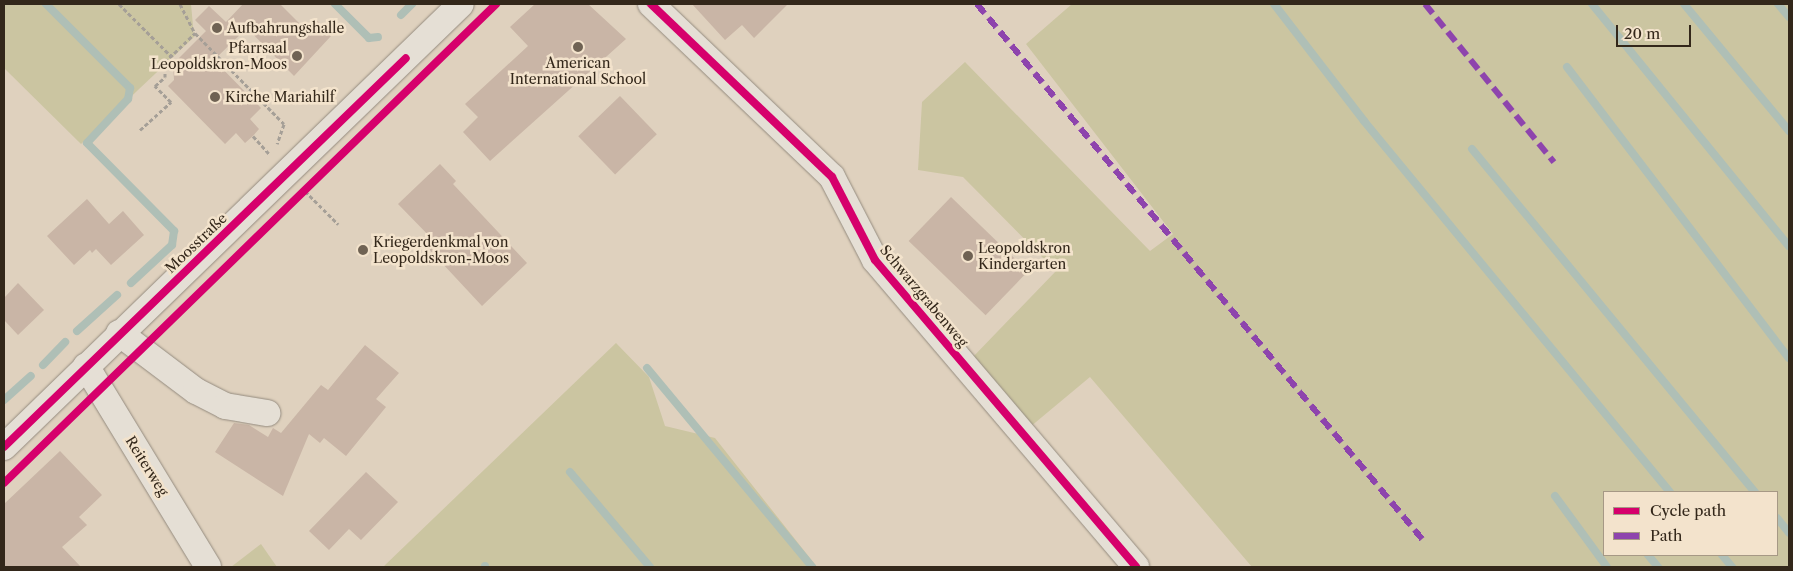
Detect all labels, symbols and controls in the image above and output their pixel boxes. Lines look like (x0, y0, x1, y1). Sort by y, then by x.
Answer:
scale bar (1618, 15, 1693, 47)
place label: Aufbahrungshalle (227, 20, 344, 36)
marker: Aufbahrungshalle (211, 22, 223, 34)
text: 20 m (1624, 24, 1660, 43)
place label: Pfarrsaal Leopoldskron-Moos (151, 40, 287, 72)
marker: American International School (572, 41, 584, 53)
marker: Pfarrsaal Leopoldskron-Moos (291, 50, 303, 62)
place label: American International School (510, 55, 646, 88)
place label: Kirche Mariahilf (225, 89, 335, 105)
marker: Kirche Mariahilf (209, 91, 221, 103)
street label: Moosstraße (162, 210, 230, 276)
place label: Kriegerdenkmal von Leopoldskron-Moos (373, 234, 509, 266)
place label: Leopoldskron Kindergarten (978, 240, 1071, 272)
street label: Schwarzgrabenweg (877, 242, 971, 350)
marker: Kriegerdenkmal von Leopoldskron-Moos (357, 244, 369, 256)
marker: Leopoldskron Kindergarten (962, 250, 974, 262)
street label: Reiterweg (122, 433, 172, 499)
legend (1603, 491, 1778, 556)
text: Cycle path (1650, 501, 1726, 520)
text: Path (1650, 526, 1682, 545)

